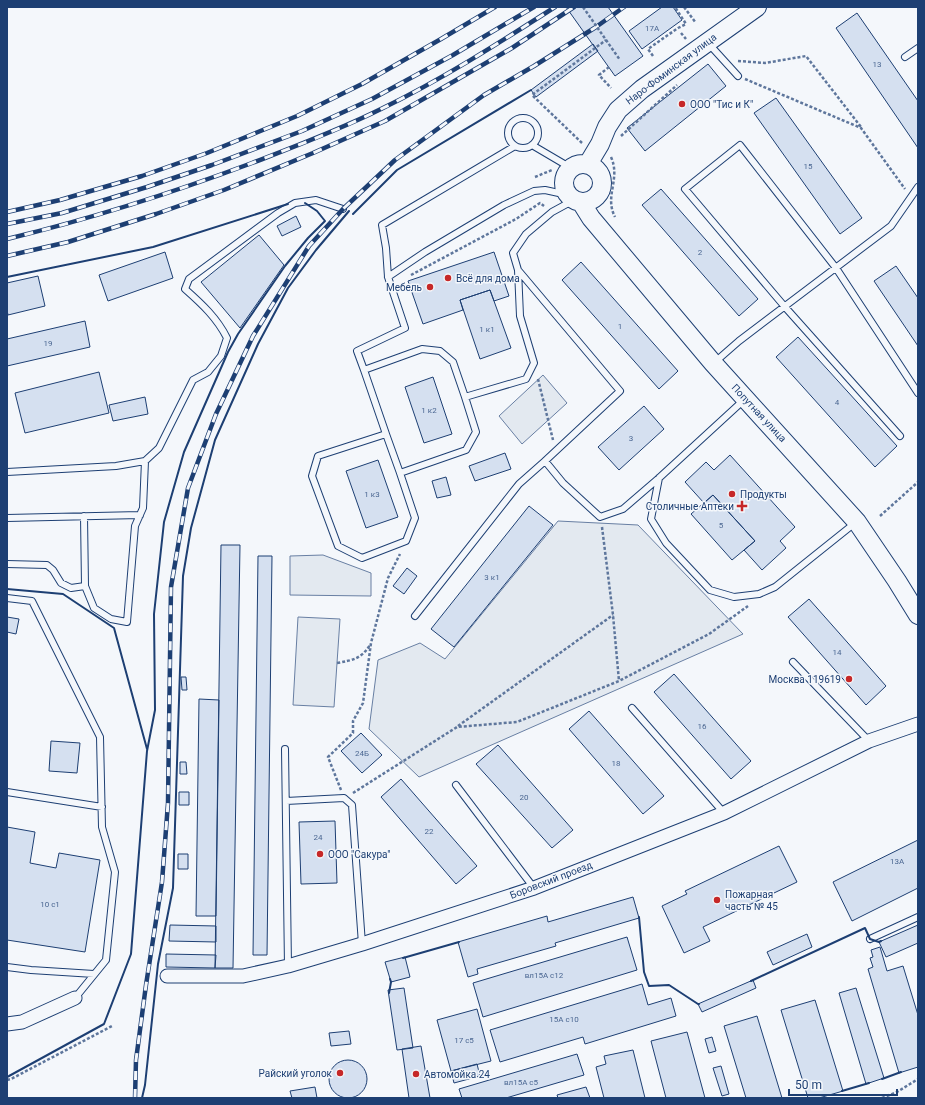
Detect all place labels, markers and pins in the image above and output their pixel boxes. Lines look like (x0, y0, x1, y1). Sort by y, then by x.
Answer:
marker: ООО "Тис и К" (677, 99, 687, 109)
place label: ООО "Тис и К" (690, 99, 753, 110)
marker: Всё для дома (443, 273, 453, 283)
place label: Всё для дома (456, 273, 520, 284)
place label: Мебель (386, 282, 422, 293)
marker: Мебель (425, 282, 435, 292)
marker: Продукты (727, 489, 737, 499)
place label: Продукты (740, 489, 787, 500)
place label: Столичные Аптеки (646, 501, 734, 512)
marker: Столичные Аптеки (737, 501, 747, 511)
place label: Москва 119619 (769, 674, 841, 685)
marker: Москва 119619 (844, 674, 854, 684)
marker: ООО "Сакура" (315, 849, 325, 859)
place label: ООО "Сакура" (328, 849, 390, 860)
place label: Пожарная часть № 45 (725, 889, 778, 912)
marker: Пожарная часть № 45 (712, 895, 722, 905)
place label: Райский уголок (259, 1068, 333, 1079)
marker: Райский уголок (335, 1068, 345, 1078)
marker: Автомойка 24 (411, 1069, 421, 1079)
place label: Автомойка 24 (424, 1069, 490, 1080)

